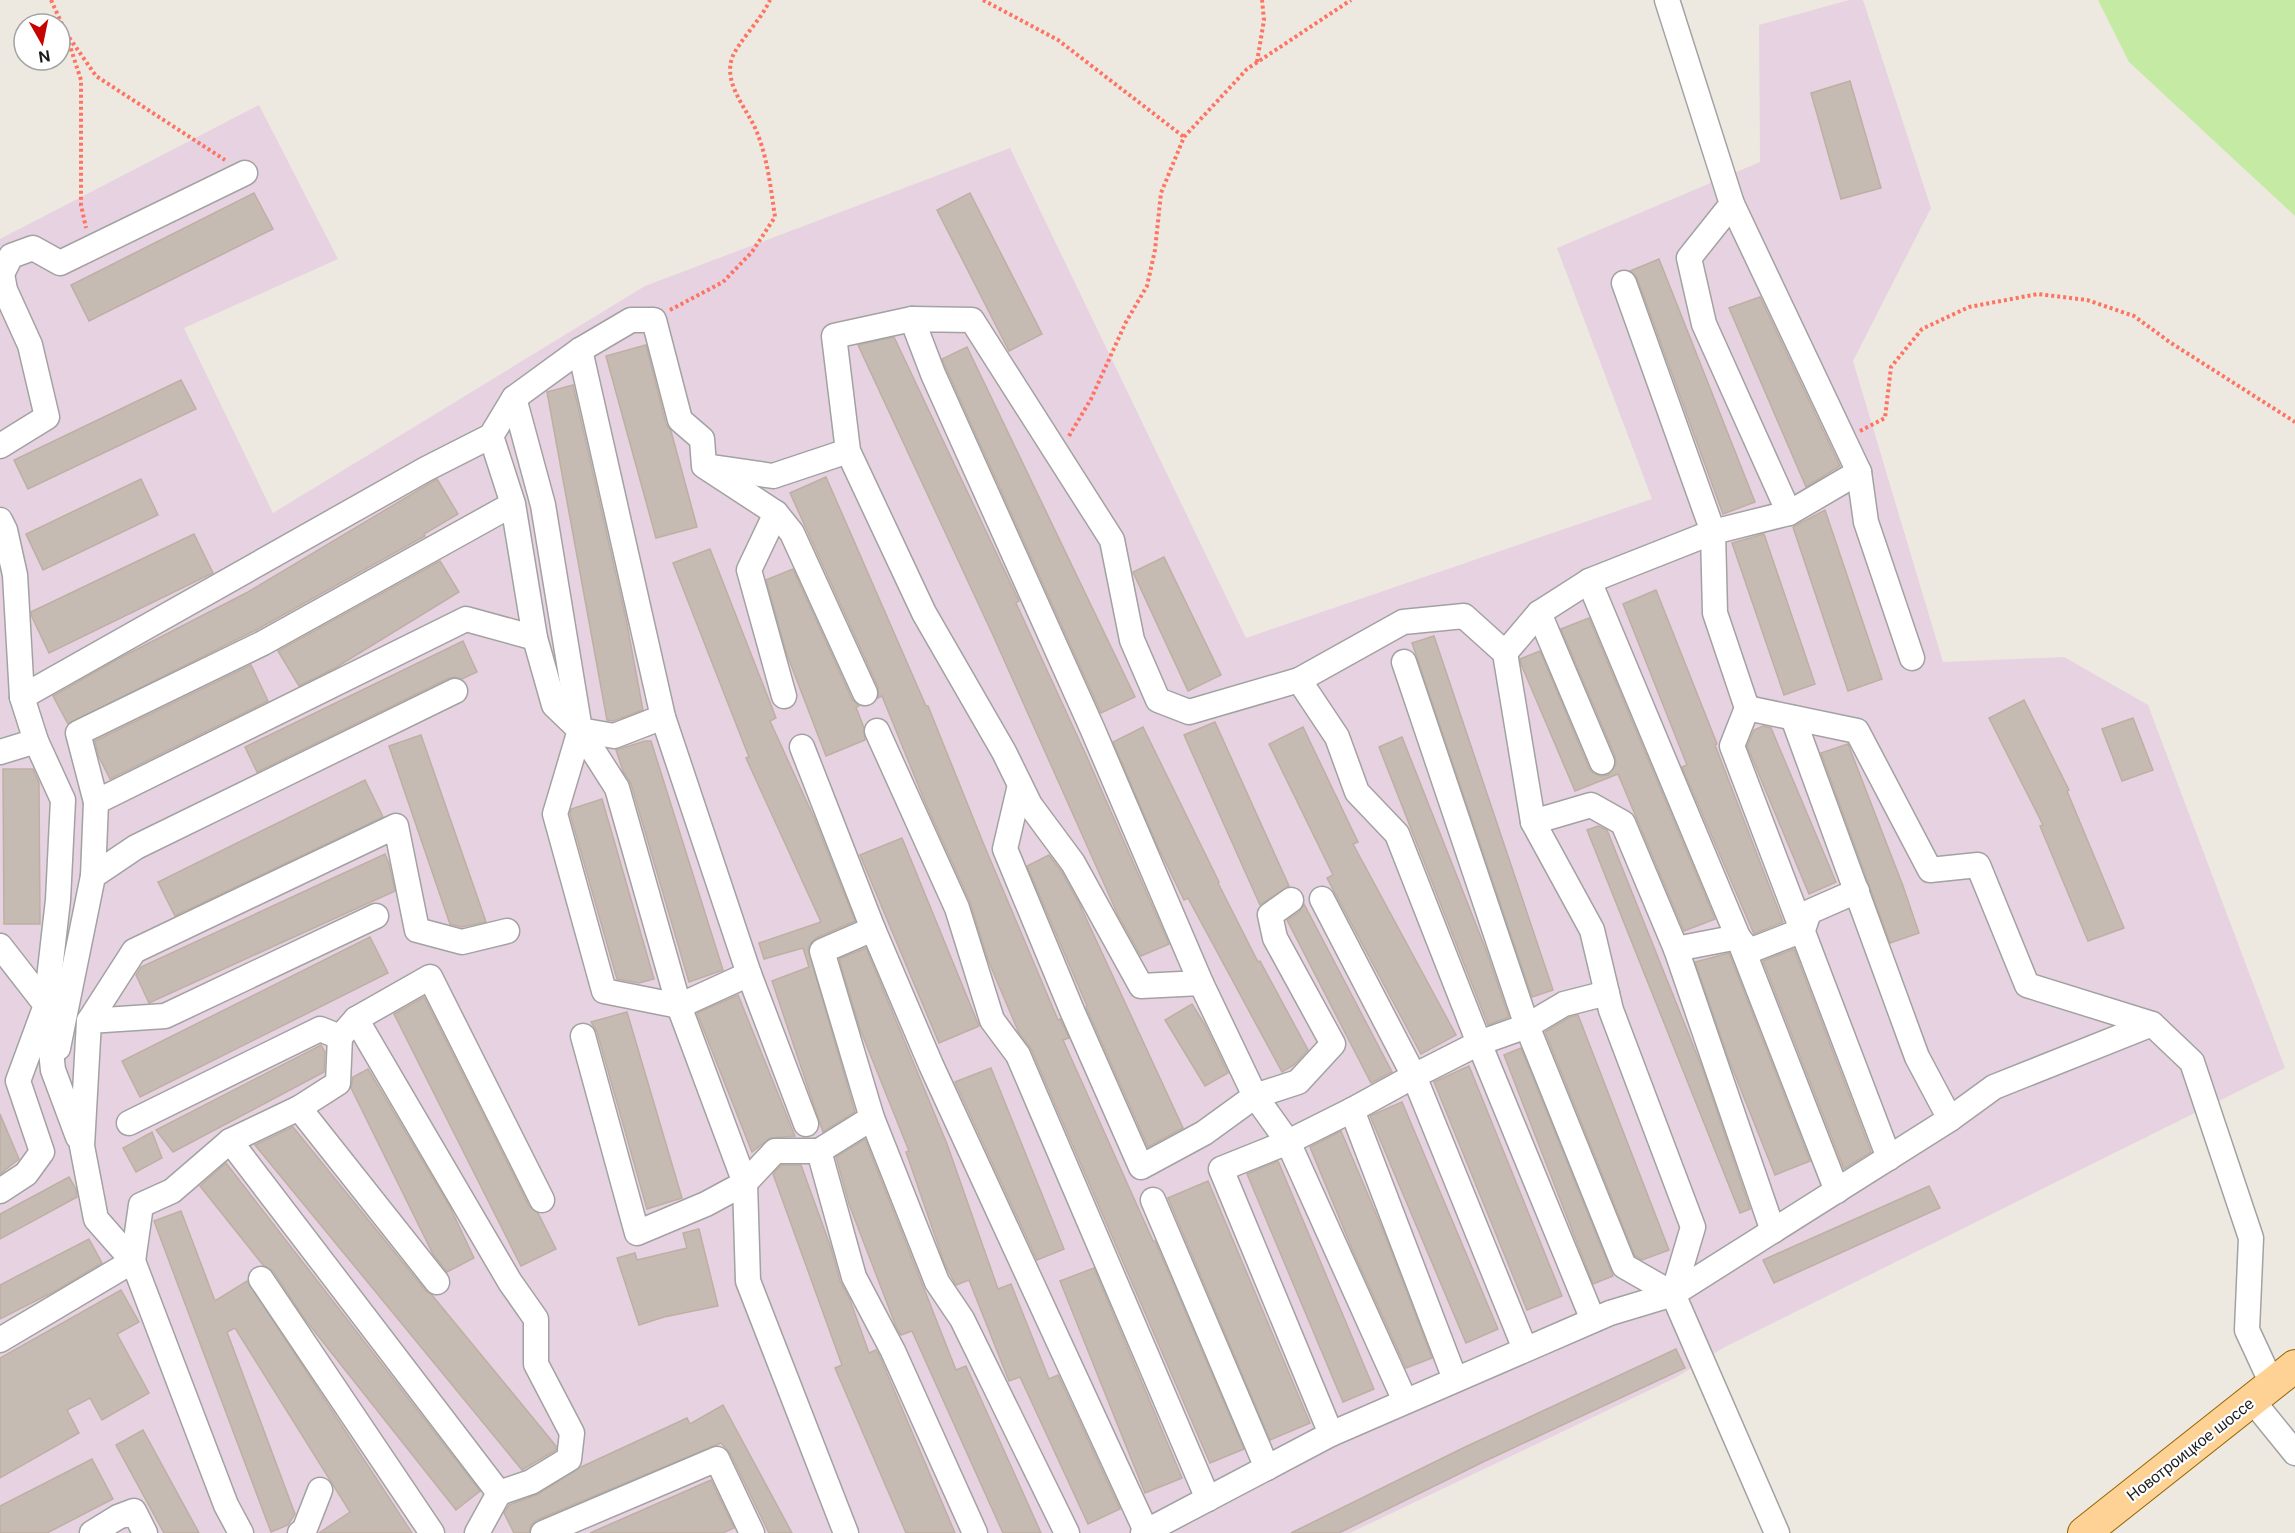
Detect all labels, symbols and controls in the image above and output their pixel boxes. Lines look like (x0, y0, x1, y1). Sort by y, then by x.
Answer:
north arrow (12, 12, 72, 72)
text: N (37, 45, 52, 68)
street label: Новотроицкое шоссе (2122, 1393, 2258, 1506)

